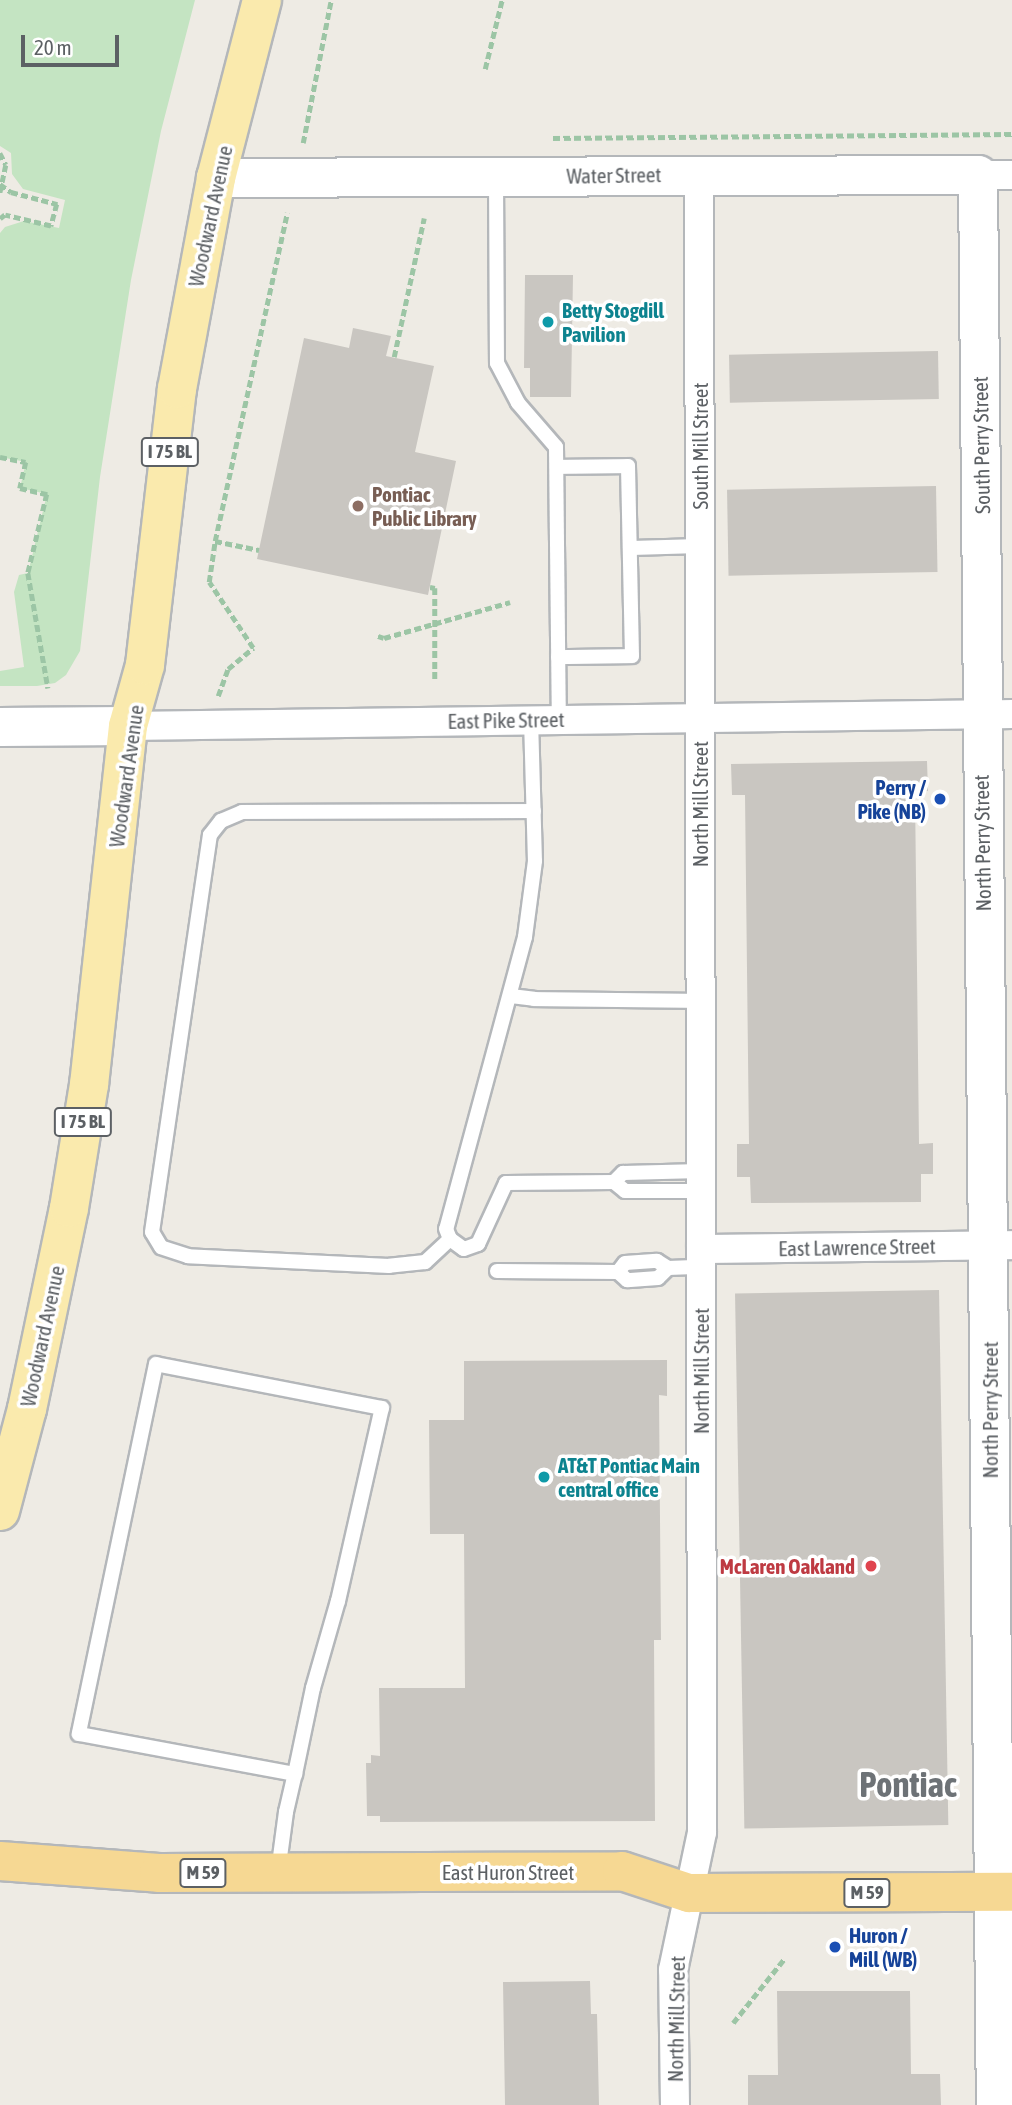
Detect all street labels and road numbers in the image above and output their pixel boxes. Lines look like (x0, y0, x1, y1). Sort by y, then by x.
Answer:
street label: Woodward Avenue (183, 143, 237, 289)
street label: Water Street (566, 162, 662, 188)
street label: South Perry Street (967, 376, 995, 514)
street label: South Mill Street (687, 383, 713, 509)
road number: I 75 BL (140, 436, 200, 467)
street label: Woodward Avenue (104, 703, 148, 849)
street label: East Pike Street (447, 706, 565, 734)
street label: North Mill Street (687, 741, 713, 867)
street label: North Perry Street (968, 774, 996, 912)
road number: I 75 BL (53, 1106, 113, 1138)
street label: East Lawrence Street (778, 1233, 936, 1261)
street label: Woodward Avenue (15, 1263, 69, 1409)
street label: North Mill Street (688, 1308, 714, 1434)
street label: North Perry Street (977, 1342, 1003, 1478)
road number: M 59 (178, 1857, 228, 1888)
street label: East Huron Street (442, 1859, 574, 1885)
road number: M 59 (842, 1878, 892, 1909)
street label: North Mill Street (662, 1956, 690, 2082)

